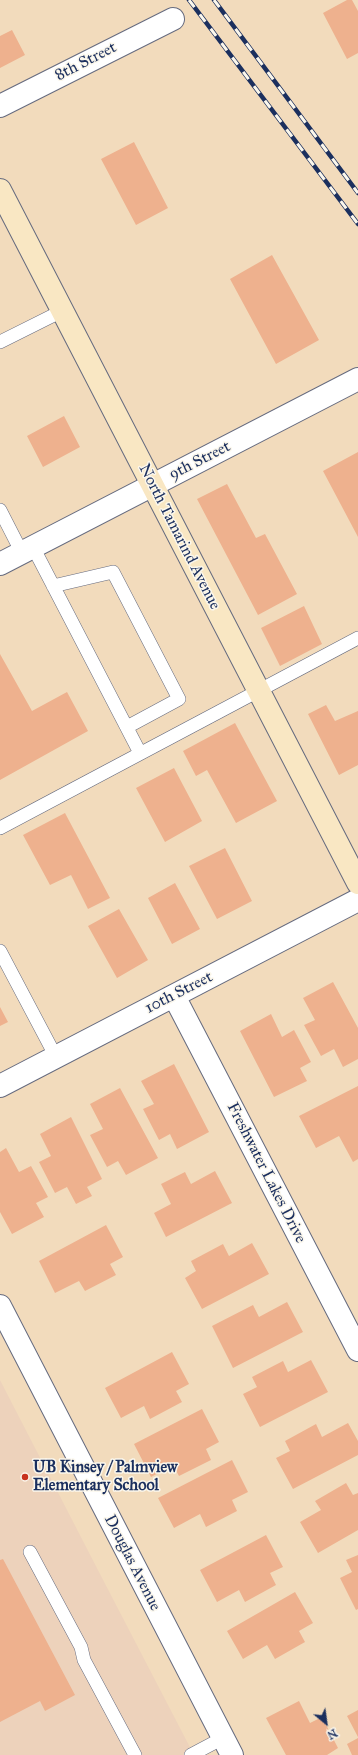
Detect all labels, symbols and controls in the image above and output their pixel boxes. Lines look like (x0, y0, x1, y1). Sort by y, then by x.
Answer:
street label: 8th Street (52, 38, 120, 86)
street label: 9th Street (166, 437, 234, 485)
street label: North Tamarind Avenue (134, 461, 224, 613)
street label: 10th Street (142, 968, 216, 1018)
street label: Freshwater Lakes Drive (222, 1100, 310, 1246)
place label: UB Kinsey / Palmview Elementary School (33, 1458, 178, 1496)
marker: UB Kinsey / Palmview Elementary School (20, 1472, 30, 1482)
street label: Douglas Avenue (100, 1512, 164, 1614)
north arrow (306, 1703, 346, 1743)
text: N (325, 1726, 339, 1742)

